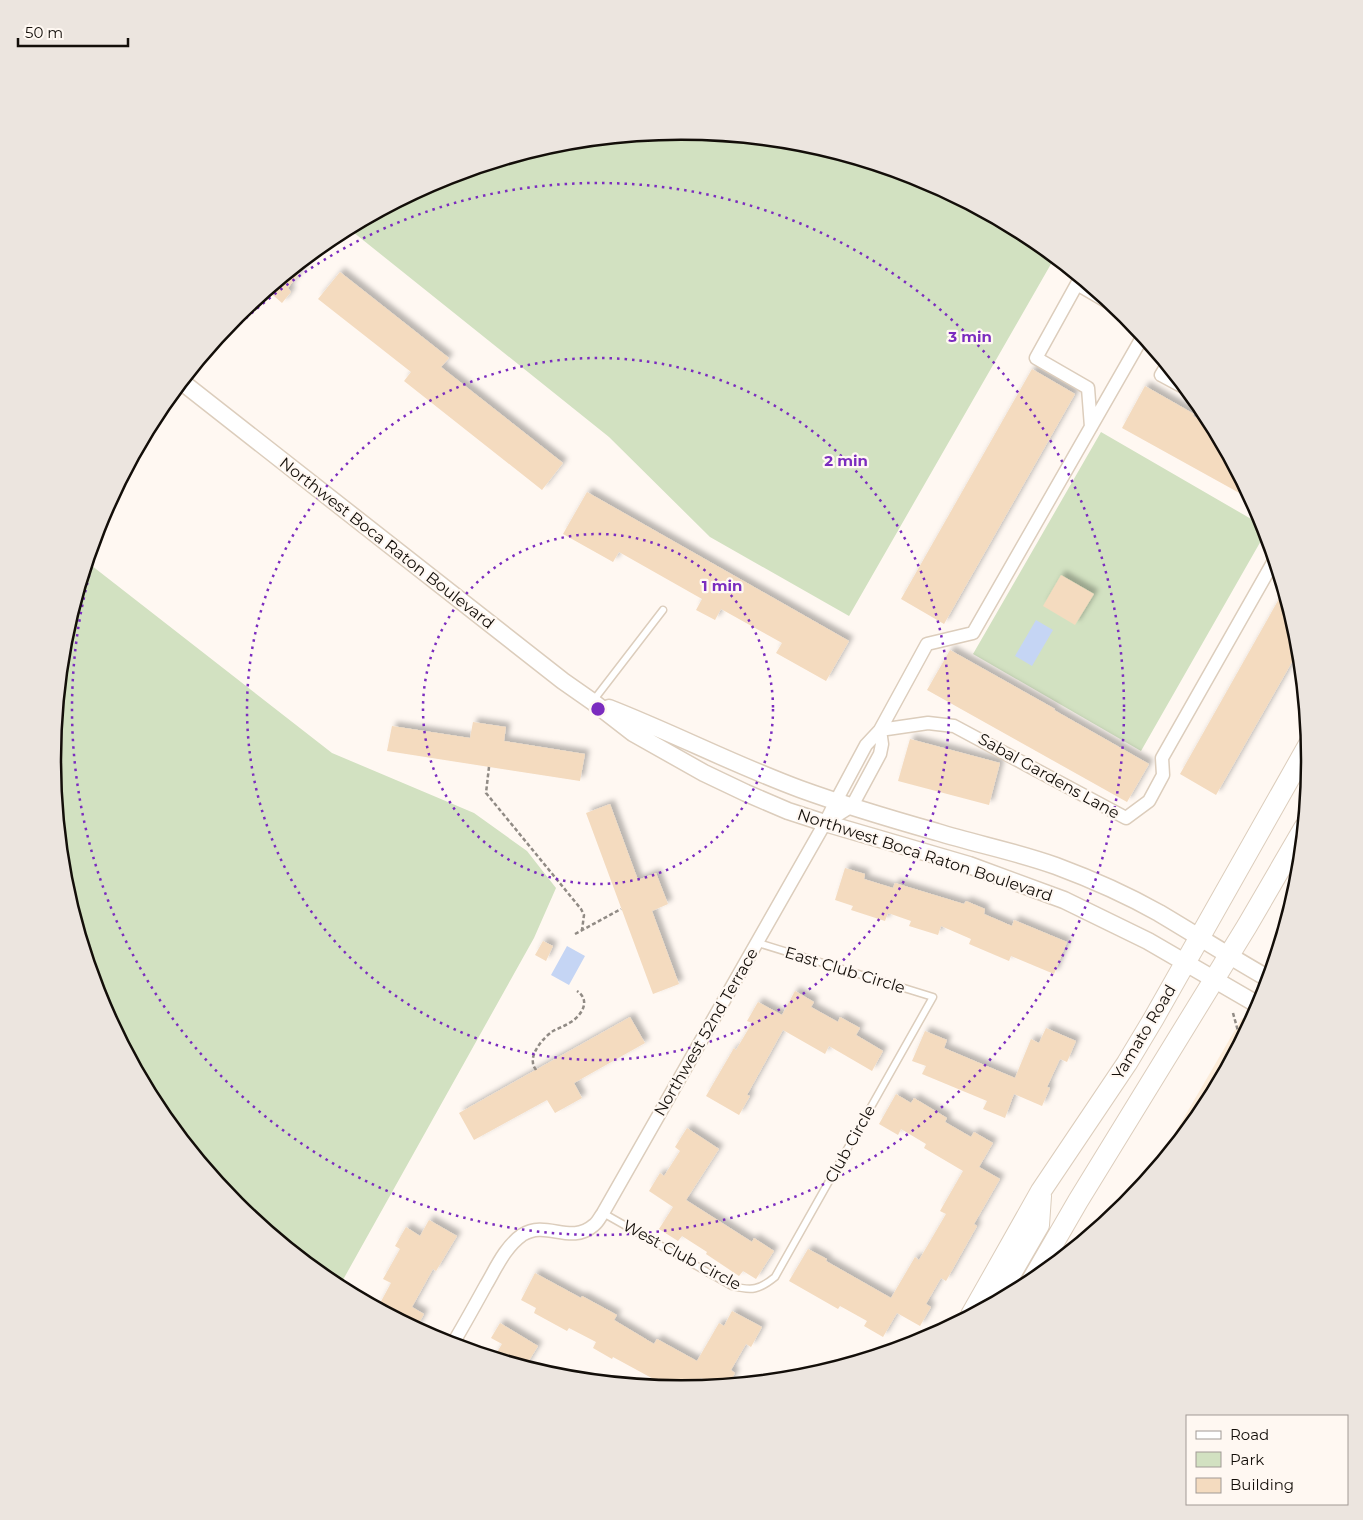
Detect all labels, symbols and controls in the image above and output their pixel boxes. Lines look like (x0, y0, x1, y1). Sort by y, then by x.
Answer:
scale bar (18, 15, 128, 47)
text: 50 m (25, 23, 63, 42)
text: 3 min (947, 327, 992, 346)
text: 2 min (824, 451, 868, 470)
street label: Northwest Boca Raton Boulevard (276, 453, 498, 633)
text: 1 min (702, 576, 742, 595)
centre of rings (589, 700, 607, 718)
street label: Sabal Gardens Lane (975, 729, 1123, 823)
street label: Northwest Boca Raton Boulevard (795, 805, 1055, 905)
street label: East Club Circle (783, 943, 907, 997)
street label: Northwest 52nd Terrace (650, 945, 762, 1119)
street label: Yamato Road (1108, 981, 1180, 1083)
street label: Club Circle (821, 1102, 879, 1186)
street label: West Club Circle (620, 1216, 744, 1294)
legend (1186, 1415, 1348, 1505)
text: Road (1230, 1425, 1269, 1444)
text: Park (1230, 1450, 1264, 1469)
text: Building (1230, 1475, 1294, 1494)

